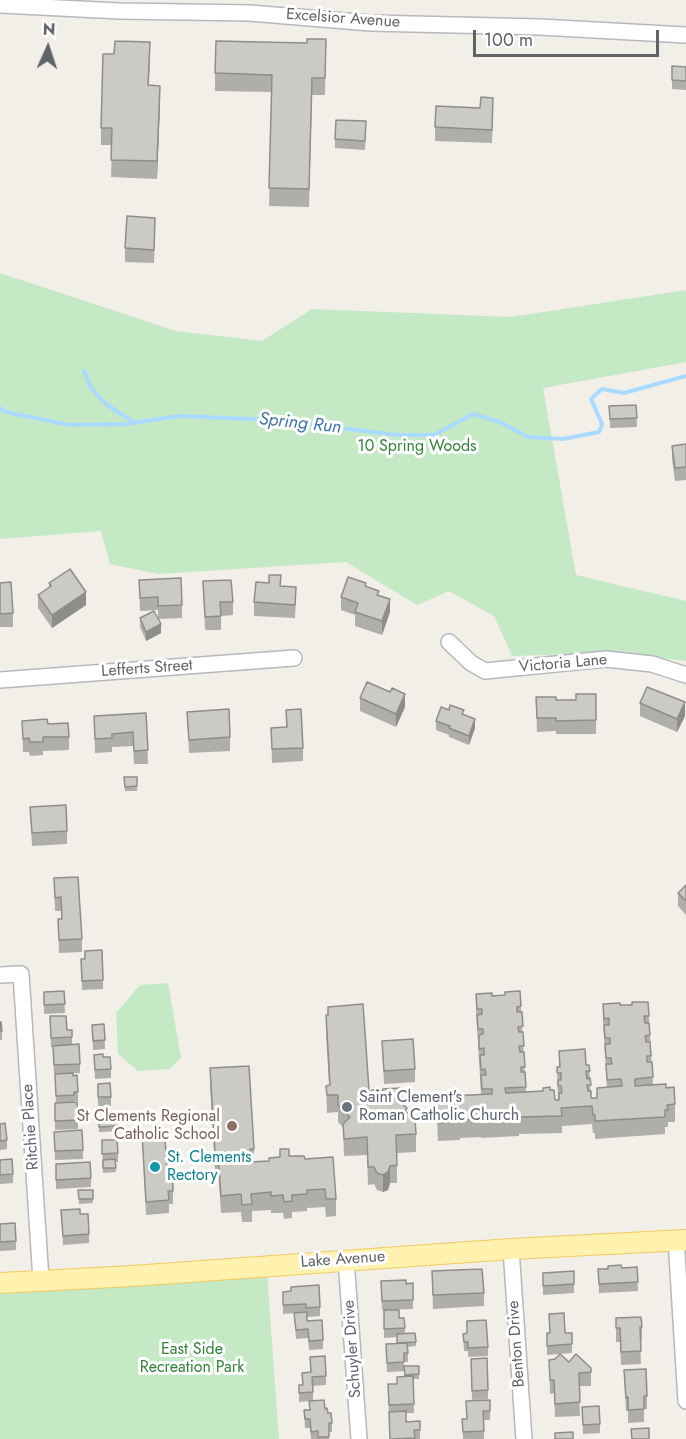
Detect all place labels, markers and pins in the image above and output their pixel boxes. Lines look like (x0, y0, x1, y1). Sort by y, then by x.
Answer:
place label: Saint Clement's Roman Catholic Church (359, 1088, 519, 1126)
marker: Saint Clement's Roman Catholic Church (340, 1100, 354, 1114)
place label: St Clements Regional Catholic School (77, 1107, 220, 1145)
marker: St Clements Regional Catholic School (225, 1119, 239, 1133)
place label: St. Clements Rectory (167, 1148, 251, 1186)
marker: St. Clements Rectory (148, 1160, 162, 1174)

